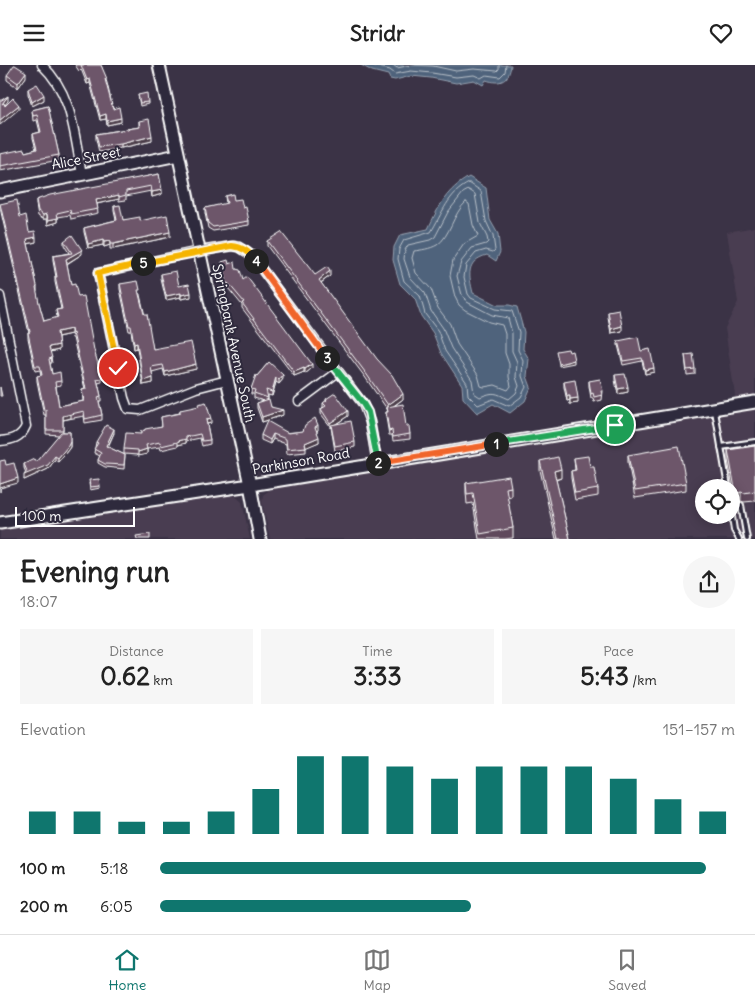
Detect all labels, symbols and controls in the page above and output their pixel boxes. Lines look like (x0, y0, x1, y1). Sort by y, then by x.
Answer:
icon: menu (20, 19, 48, 47)
text: Stridr (350, 19, 405, 47)
icon: heart (707, 19, 735, 47)
street label: Alice Street (50, 142, 123, 174)
pin: 4 (244, 249, 268, 273)
pin: 5 (130, 251, 156, 275)
text: 4 (252, 252, 261, 270)
text: 5 (139, 254, 148, 272)
street label: Springbank Avenue South (208, 262, 260, 424)
pin: 3 (314, 345, 340, 371)
pin (97, 347, 139, 389)
text: 3 (324, 349, 331, 367)
icon: check (104, 354, 132, 382)
pin (594, 404, 636, 446)
icon: arrive (601, 411, 629, 439)
pin: 1 (484, 431, 508, 457)
text: 1 (494, 435, 499, 453)
street label: Parkinson Road (251, 444, 351, 478)
pin: 2 (366, 451, 390, 475)
text: 2 (375, 454, 382, 472)
map controls (695, 479, 740, 524)
button: locate (695, 479, 740, 524)
scale bar (15, 504, 135, 527)
text: 100 m (22, 507, 62, 525)
text: Evening run (20, 554, 170, 590)
button: share (683, 556, 735, 608)
text: 18:07 (20, 591, 57, 611)
text: Distance (109, 642, 164, 660)
text: Time (362, 642, 393, 660)
text: Pace (603, 642, 634, 660)
text: 0.62 (100, 660, 150, 692)
text: 3:33 (353, 660, 402, 692)
text: 5:43 (580, 660, 629, 692)
text: km (150, 671, 173, 689)
text: /km (629, 671, 657, 689)
text: Elevation (20, 719, 86, 739)
text: 151–157 m (663, 719, 735, 739)
text: 100 m (20, 858, 65, 878)
text: 5:18 (100, 858, 128, 878)
text: 200 m (20, 896, 68, 916)
text: 6:05 (100, 896, 133, 916)
tab: Home (108, 946, 146, 994)
tab: Map (363, 946, 391, 994)
tab: Saved (608, 946, 646, 994)

